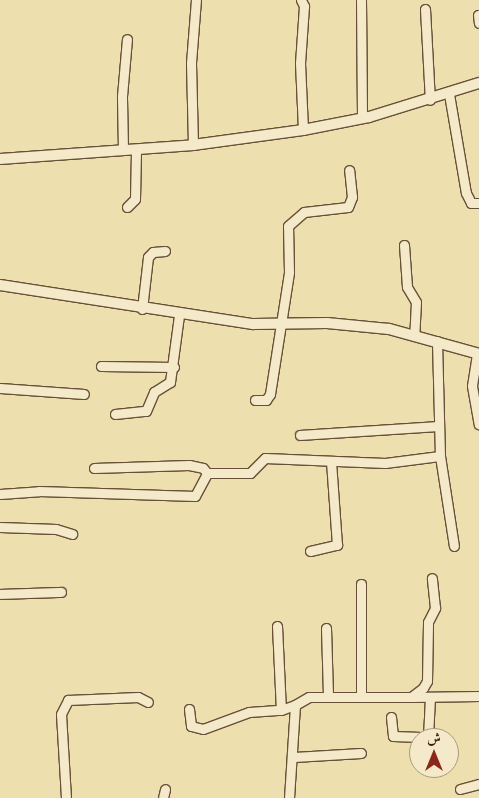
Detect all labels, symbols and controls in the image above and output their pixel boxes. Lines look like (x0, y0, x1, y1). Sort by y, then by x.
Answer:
north arrow (409, 728, 459, 778)
text: ش (427, 730, 441, 748)

